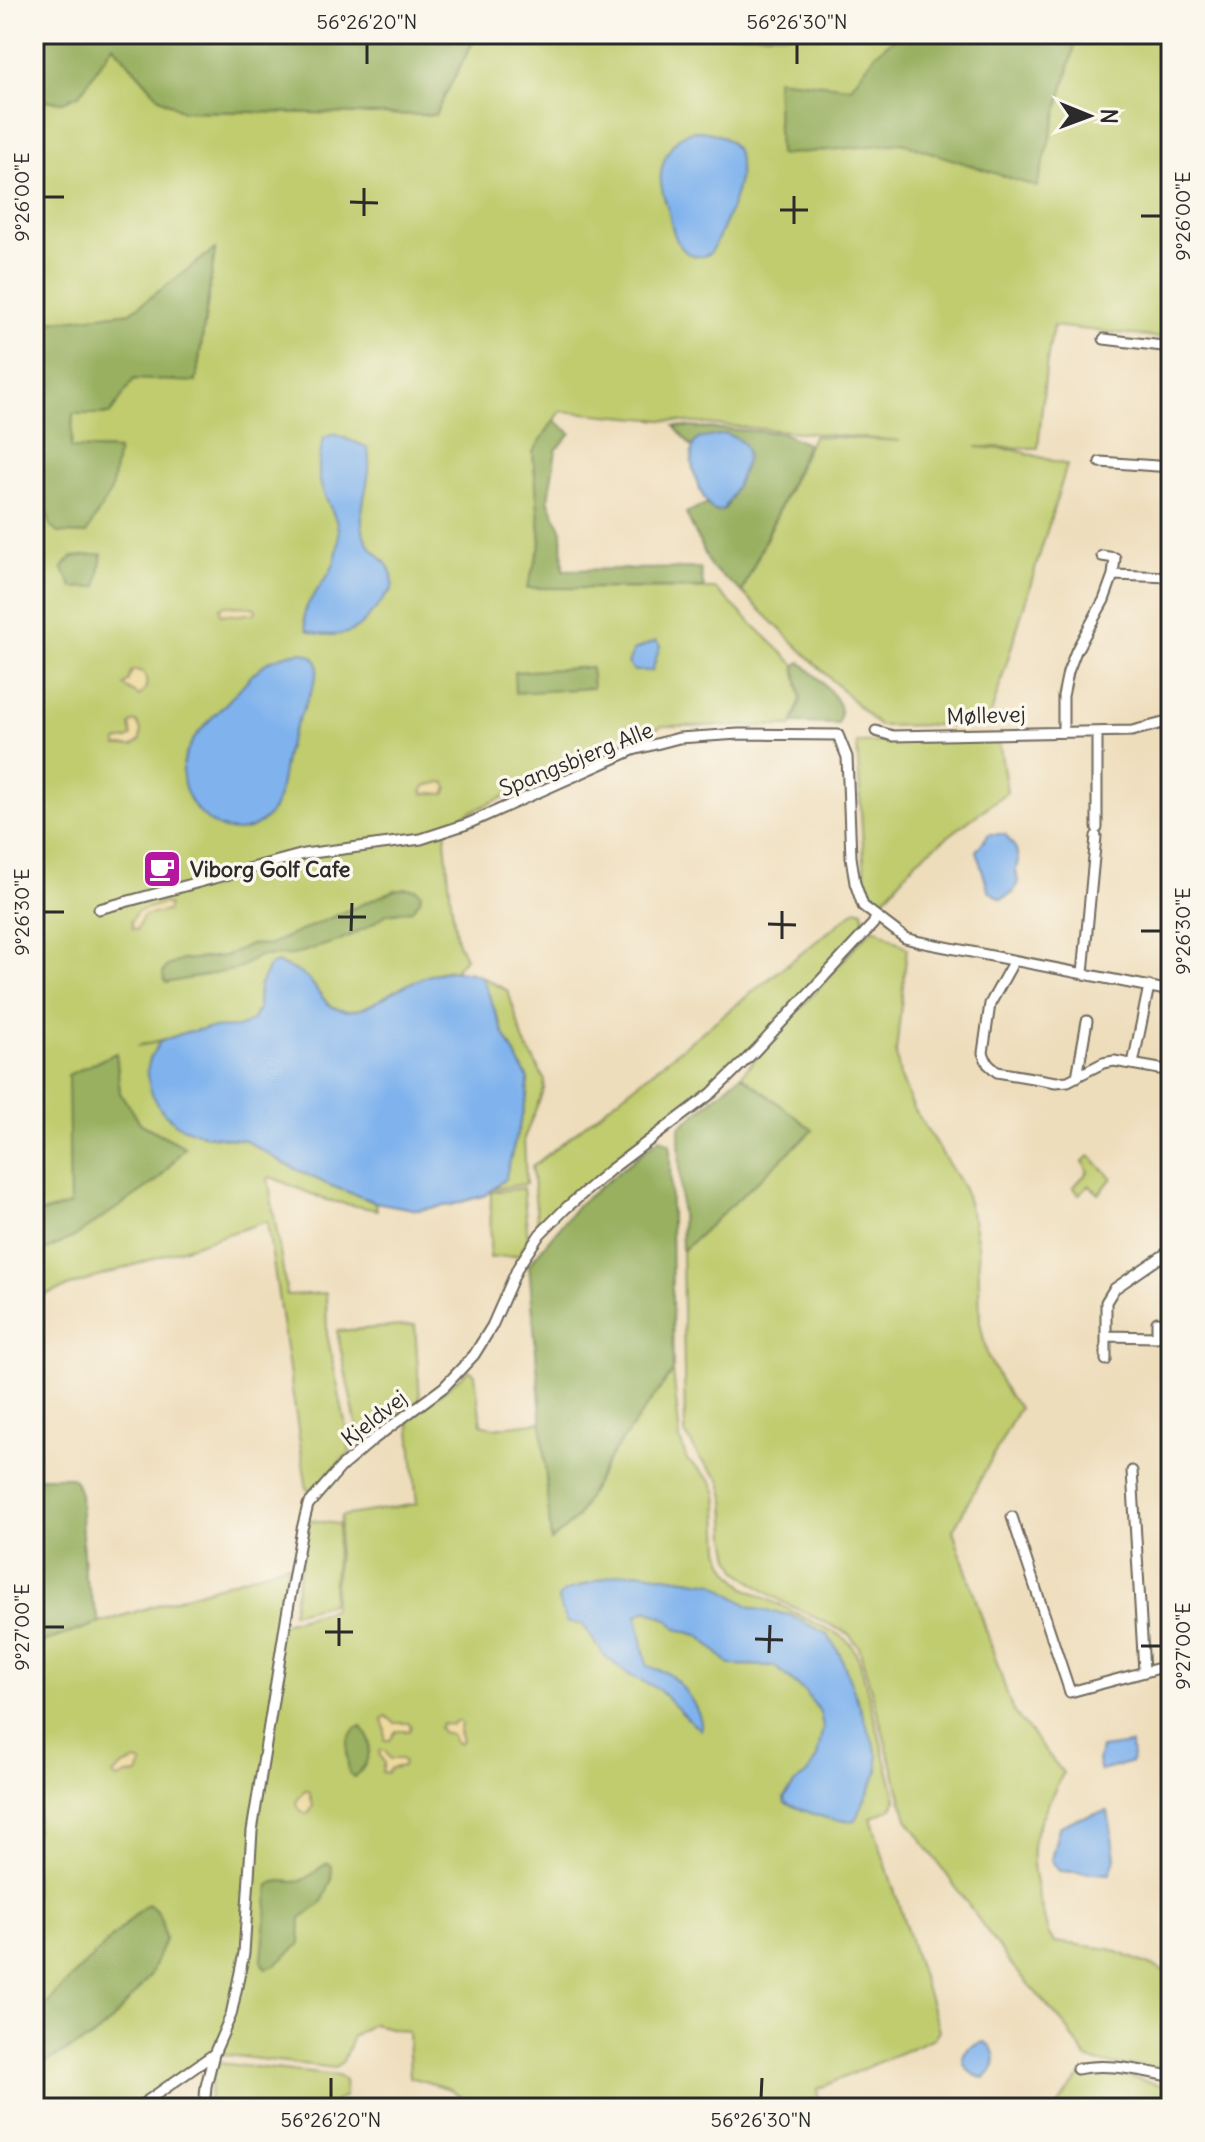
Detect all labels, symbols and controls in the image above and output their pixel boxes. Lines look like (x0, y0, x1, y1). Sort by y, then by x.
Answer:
text: 56°26'20"N (317, 9, 417, 34)
text: 56°26'30"N (746, 9, 848, 34)
north arrow (1049, 76, 1129, 156)
text: N (1095, 109, 1123, 124)
text: 9°26'00"E (9, 152, 34, 242)
text: 9°26'00"E (1170, 171, 1195, 261)
street label: Møllevej (946, 700, 1026, 730)
street label: Spangsbjerg Alle (495, 715, 657, 803)
cafe icon: Viborg Golf Cafe (141, 848, 183, 890)
place label: Viborg Golf Cafe (190, 855, 351, 883)
text: 9°26'30"E (9, 868, 34, 956)
text: 9°26'30"E (1170, 887, 1195, 975)
street label: Kjeldvej (336, 1384, 412, 1452)
text: 9°27'00"E (9, 1583, 34, 1671)
text: 9°27'00"E (1170, 1602, 1195, 1690)
text: 56°26'20"N (281, 2107, 381, 2132)
text: 56°26'30"N (710, 2107, 812, 2132)

